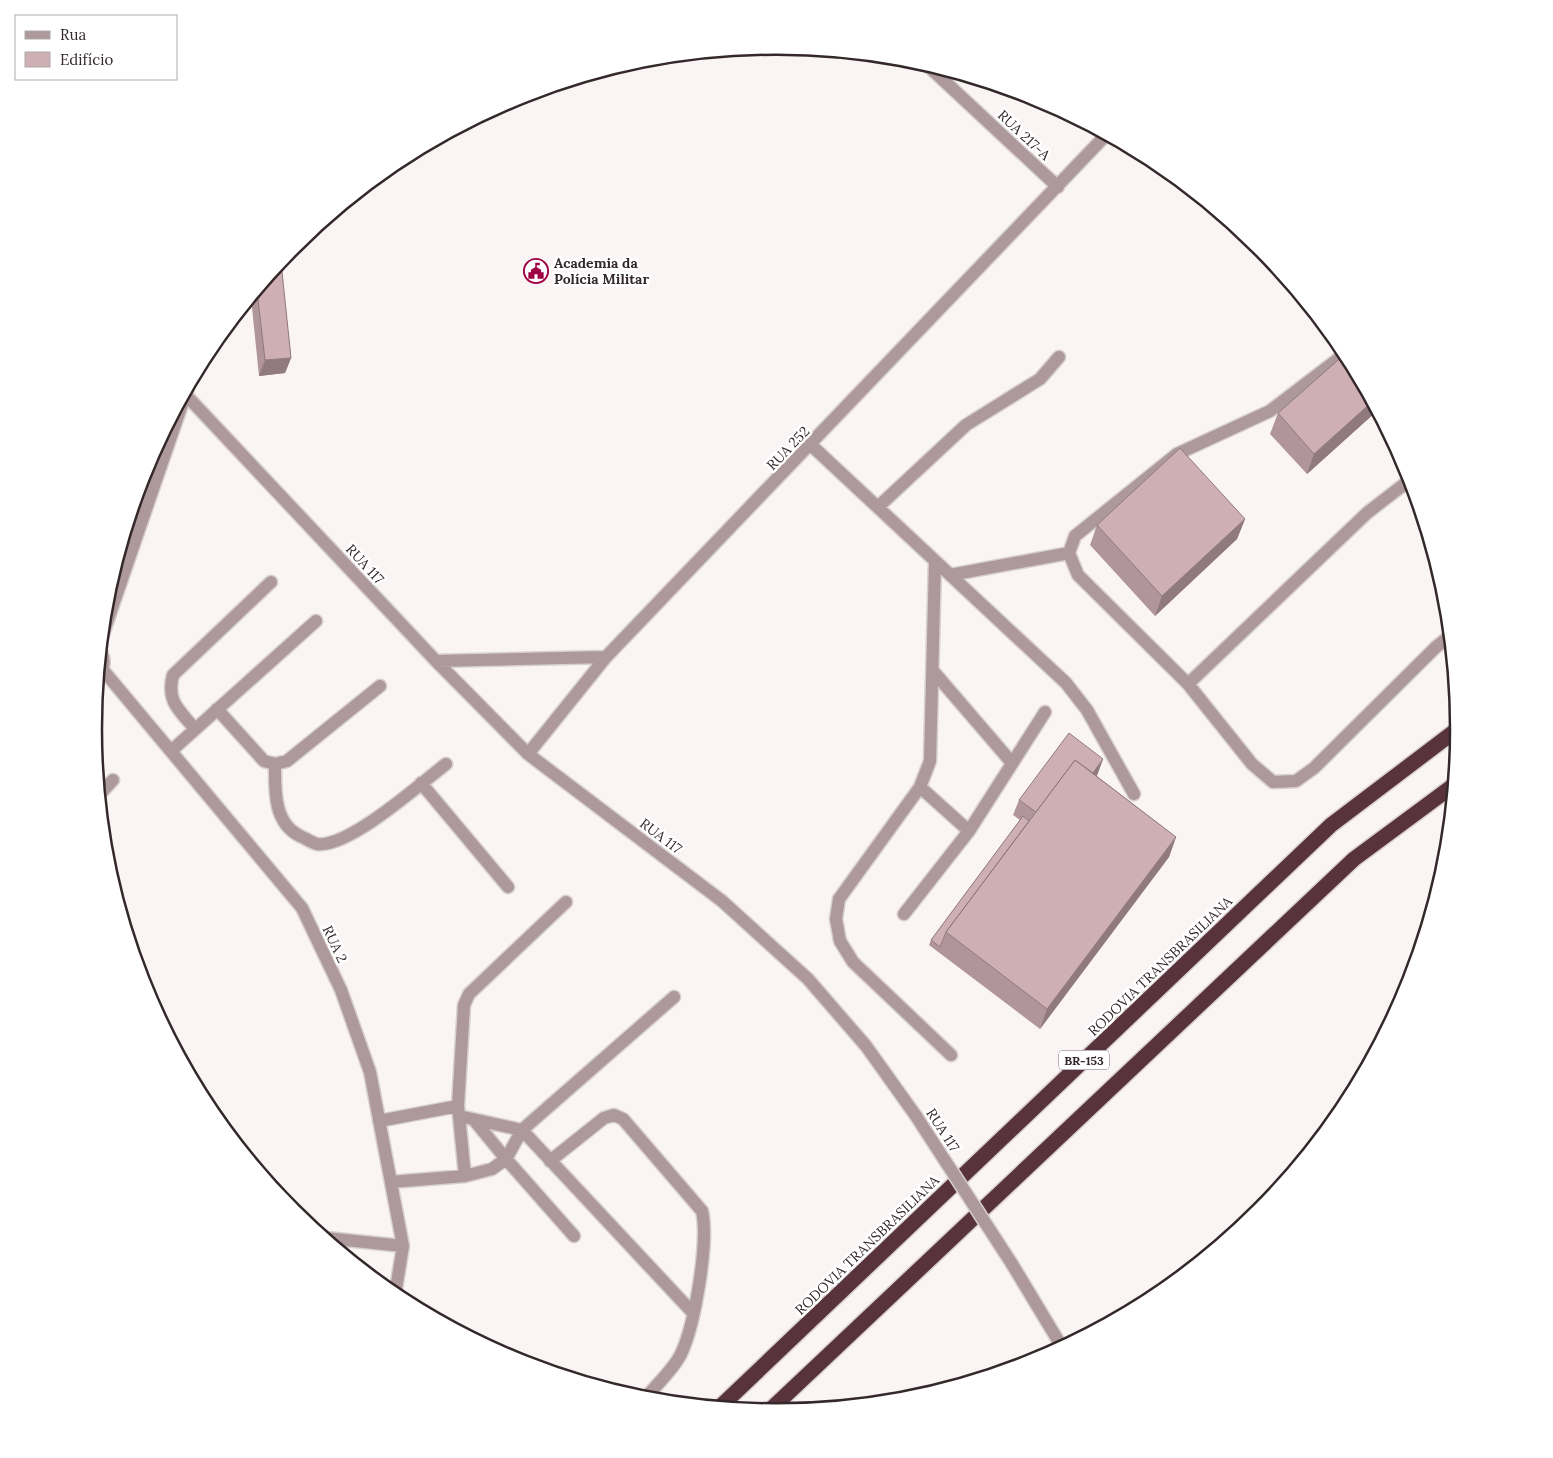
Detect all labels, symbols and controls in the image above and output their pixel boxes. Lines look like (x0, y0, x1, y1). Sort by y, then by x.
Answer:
legend (15, 15, 178, 80)
text: Rua (60, 25, 86, 44)
text: Edifício (60, 50, 113, 69)
street label: RUA 217-A (994, 106, 1054, 164)
place label: Academia da Polícia Militar (554, 254, 649, 288)
public building icon: Academia da Polícia Militar (523, 258, 549, 284)
street label: RUA 252 (763, 422, 813, 474)
street label: RUA 117 (342, 540, 388, 588)
street label: RUA 117 (636, 814, 686, 858)
street label: RODOVIA TRANSBRASILIANA (1084, 892, 1236, 1040)
street label: RUA 2 (319, 923, 351, 965)
road number: BR-153 (1059, 1050, 1109, 1070)
street label: RUA 117 (922, 1105, 964, 1155)
street label: RODOVIA TRANSBRASILIANA (791, 1171, 943, 1319)

